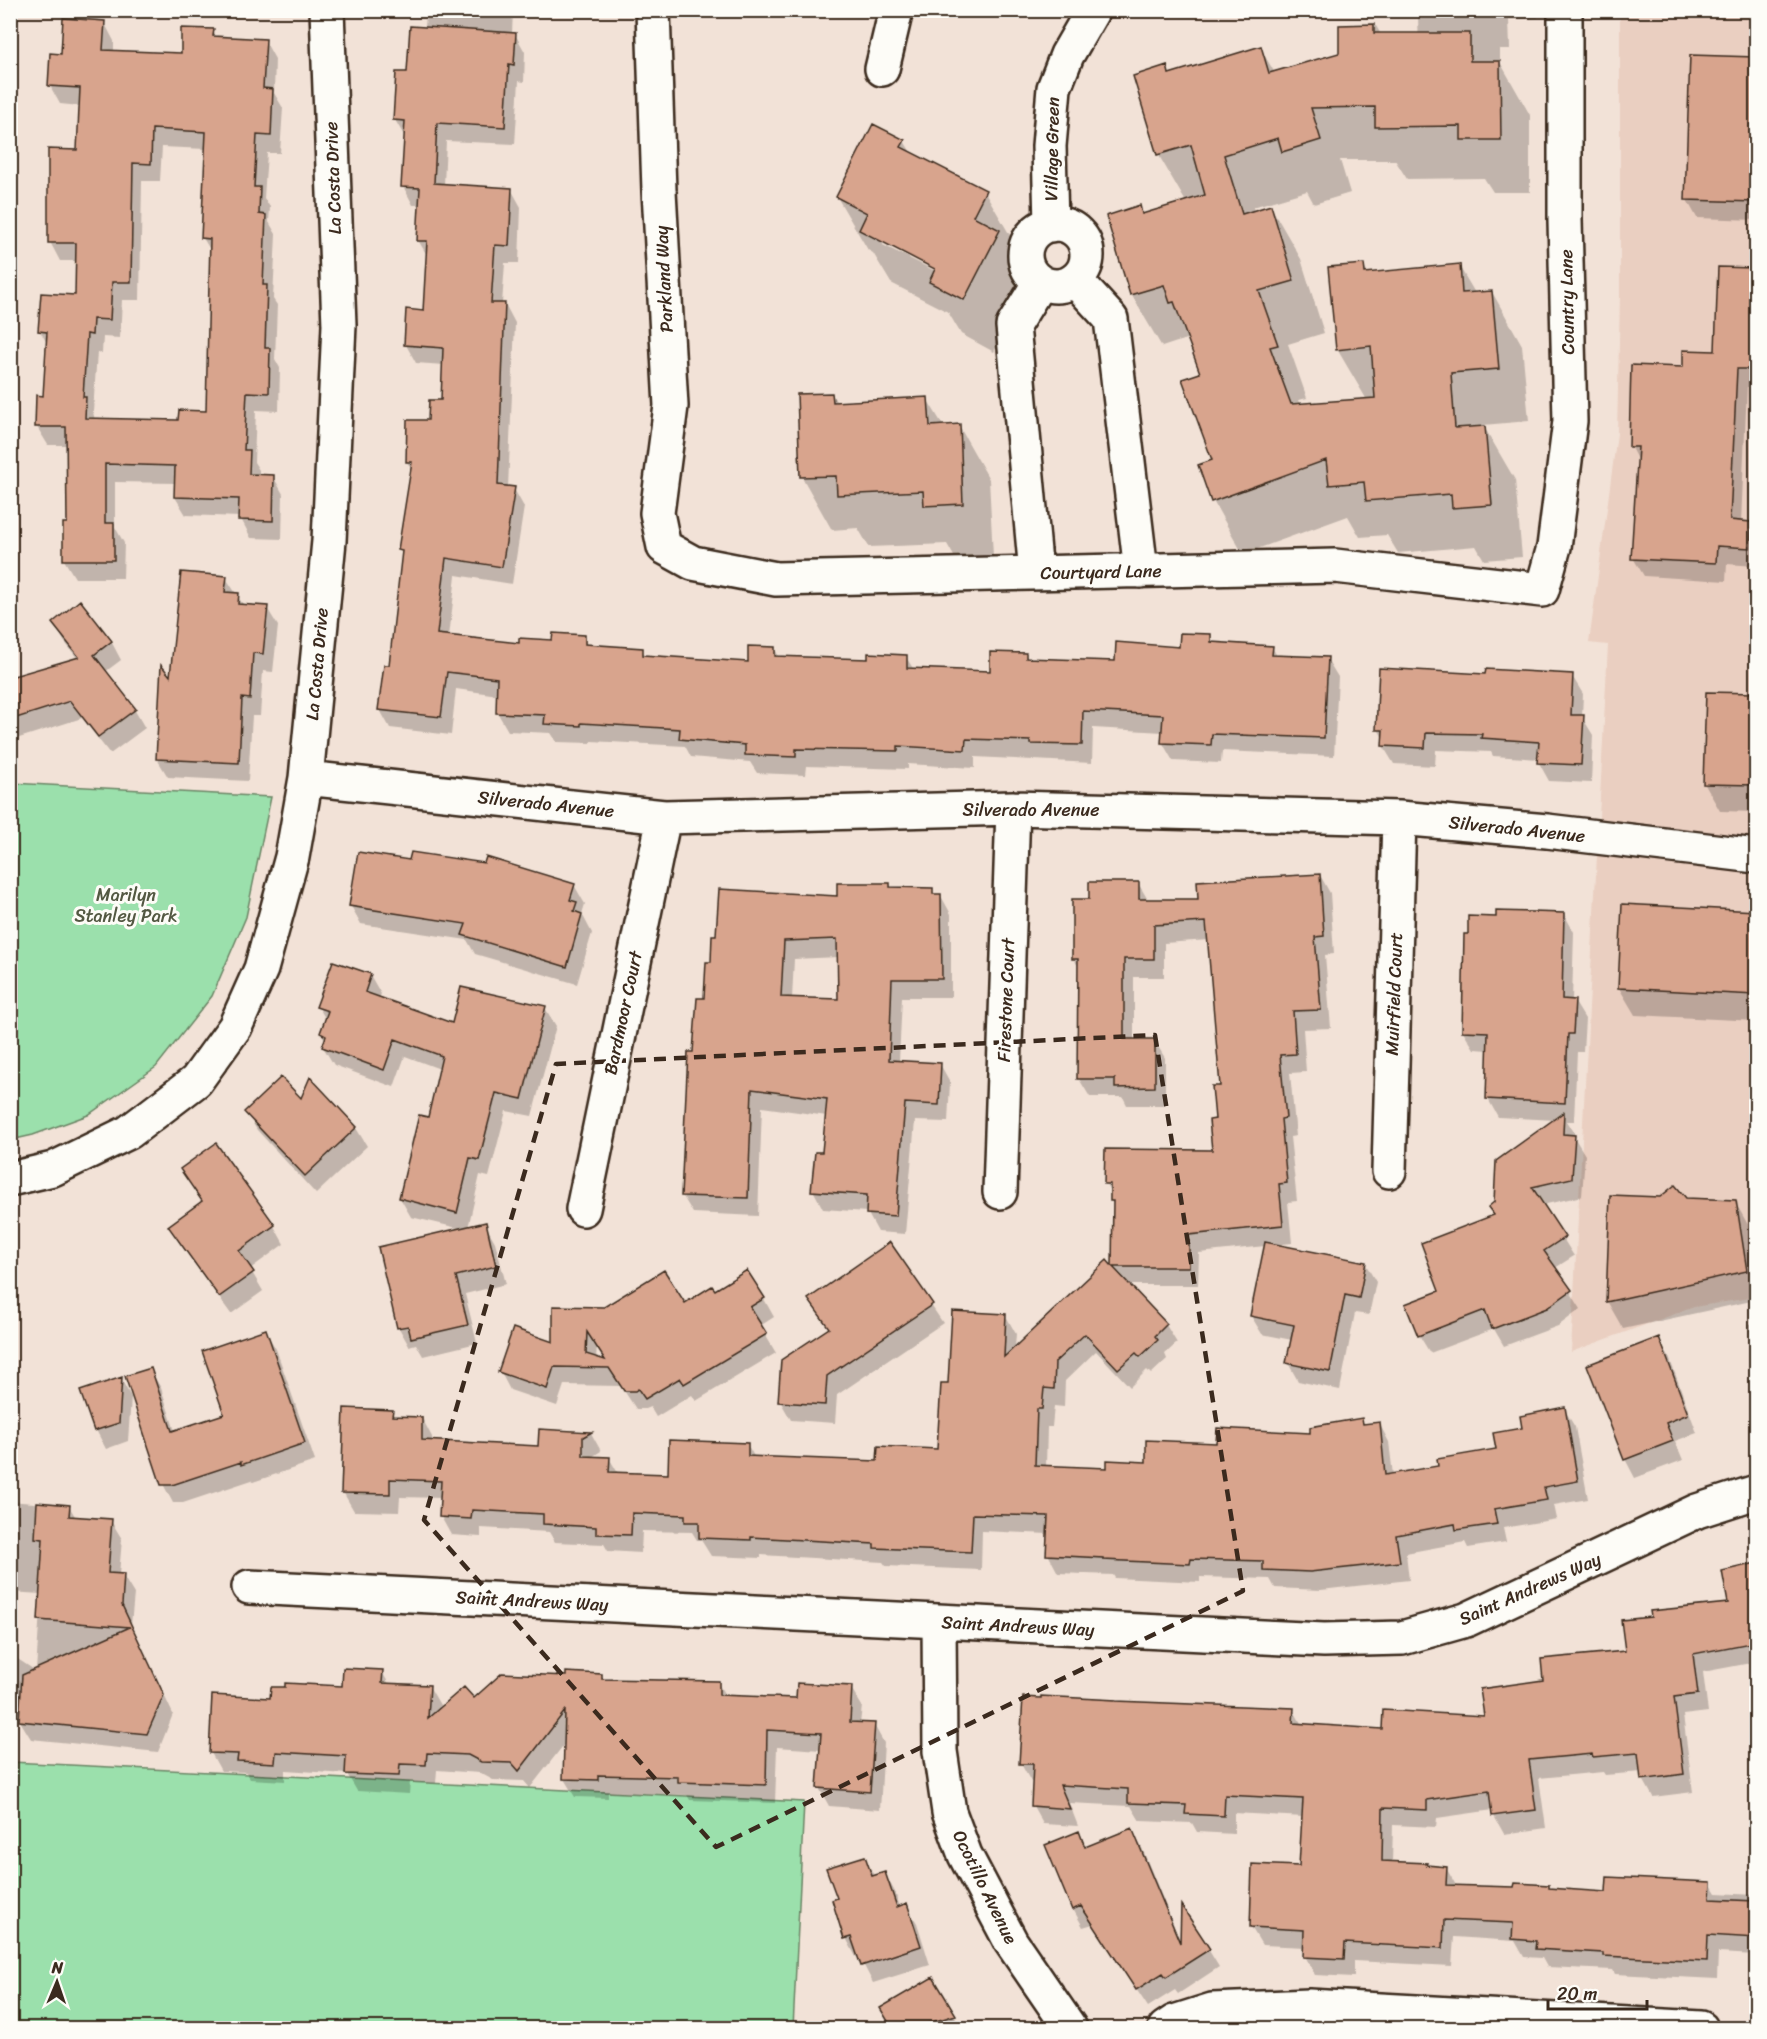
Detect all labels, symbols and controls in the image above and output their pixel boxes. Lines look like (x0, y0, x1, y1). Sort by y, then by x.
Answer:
street label: Village Green (1035, 96, 1069, 201)
street label: La Costa Drive (315, 121, 351, 235)
street label: Parkland Way (645, 224, 683, 333)
street label: Country Lane (1550, 249, 1584, 355)
street label: Courtyard Lane (1040, 555, 1162, 589)
street label: La Costa Drive (296, 606, 338, 722)
street label: Silverado Avenue (476, 781, 616, 827)
street label: Silverado Avenue (963, 794, 1099, 826)
street label: Silverado Avenue (1447, 806, 1587, 852)
park label: Marilyn Stanley Park (74, 879, 178, 932)
street label: Muirfield Court (1376, 932, 1412, 1056)
street label: Firestone Court (988, 937, 1024, 1063)
street label: Bardmoor Court (594, 947, 652, 1078)
street label: Saint Andrews Way (1454, 1543, 1607, 1635)
street label: Saint Andrews Way (455, 1581, 610, 1621)
street label: Saint Andrews Way (941, 1606, 1096, 1646)
street label: Ocotillo Avenue (943, 1824, 1027, 1950)
north arrow (27, 1952, 87, 2012)
text: N (50, 1953, 64, 1982)
scale bar (1548, 1973, 1647, 2011)
text: 20 m (1557, 1978, 1597, 2010)

